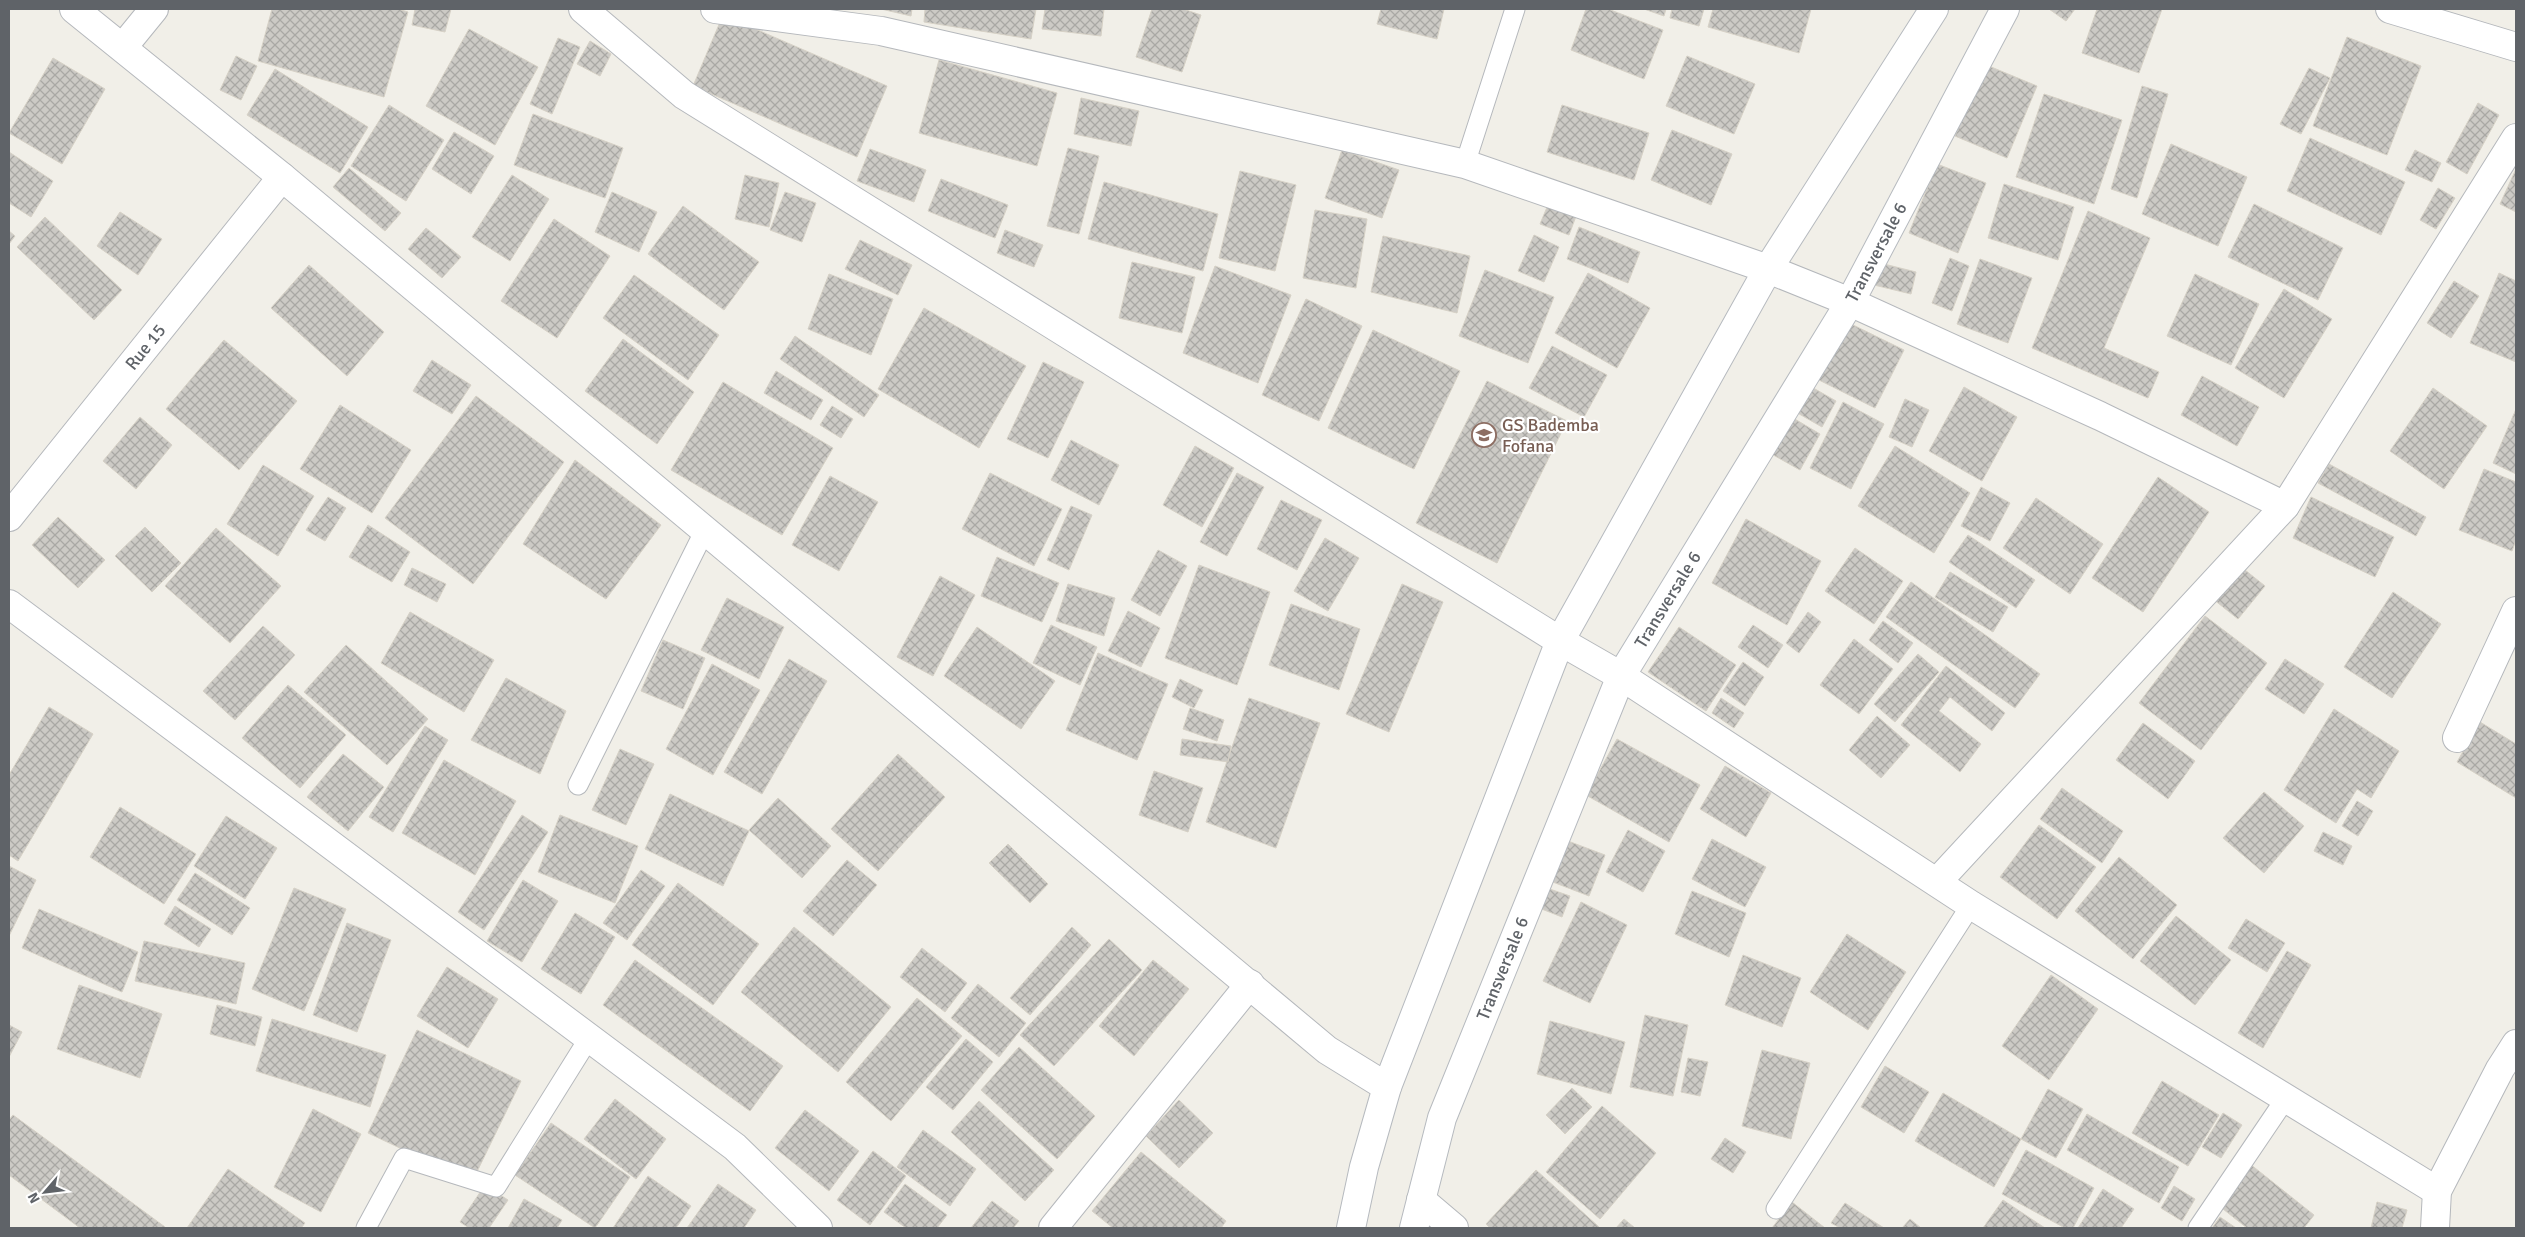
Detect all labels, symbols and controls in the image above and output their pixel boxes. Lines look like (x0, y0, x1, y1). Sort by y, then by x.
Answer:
street label: Transversale 6 (1841, 199, 1912, 306)
street label: Rue 15 (120, 320, 171, 374)
place label: GS Bademba Fofana (1502, 414, 1599, 457)
school or university icon: GS Bademba Fofana (1471, 422, 1497, 448)
street label: Transversale 6 (1630, 547, 1706, 652)
street label: Transversale 6 (1472, 913, 1533, 1023)
north arrow (20, 1167, 70, 1217)
text: N (24, 1190, 44, 1206)

